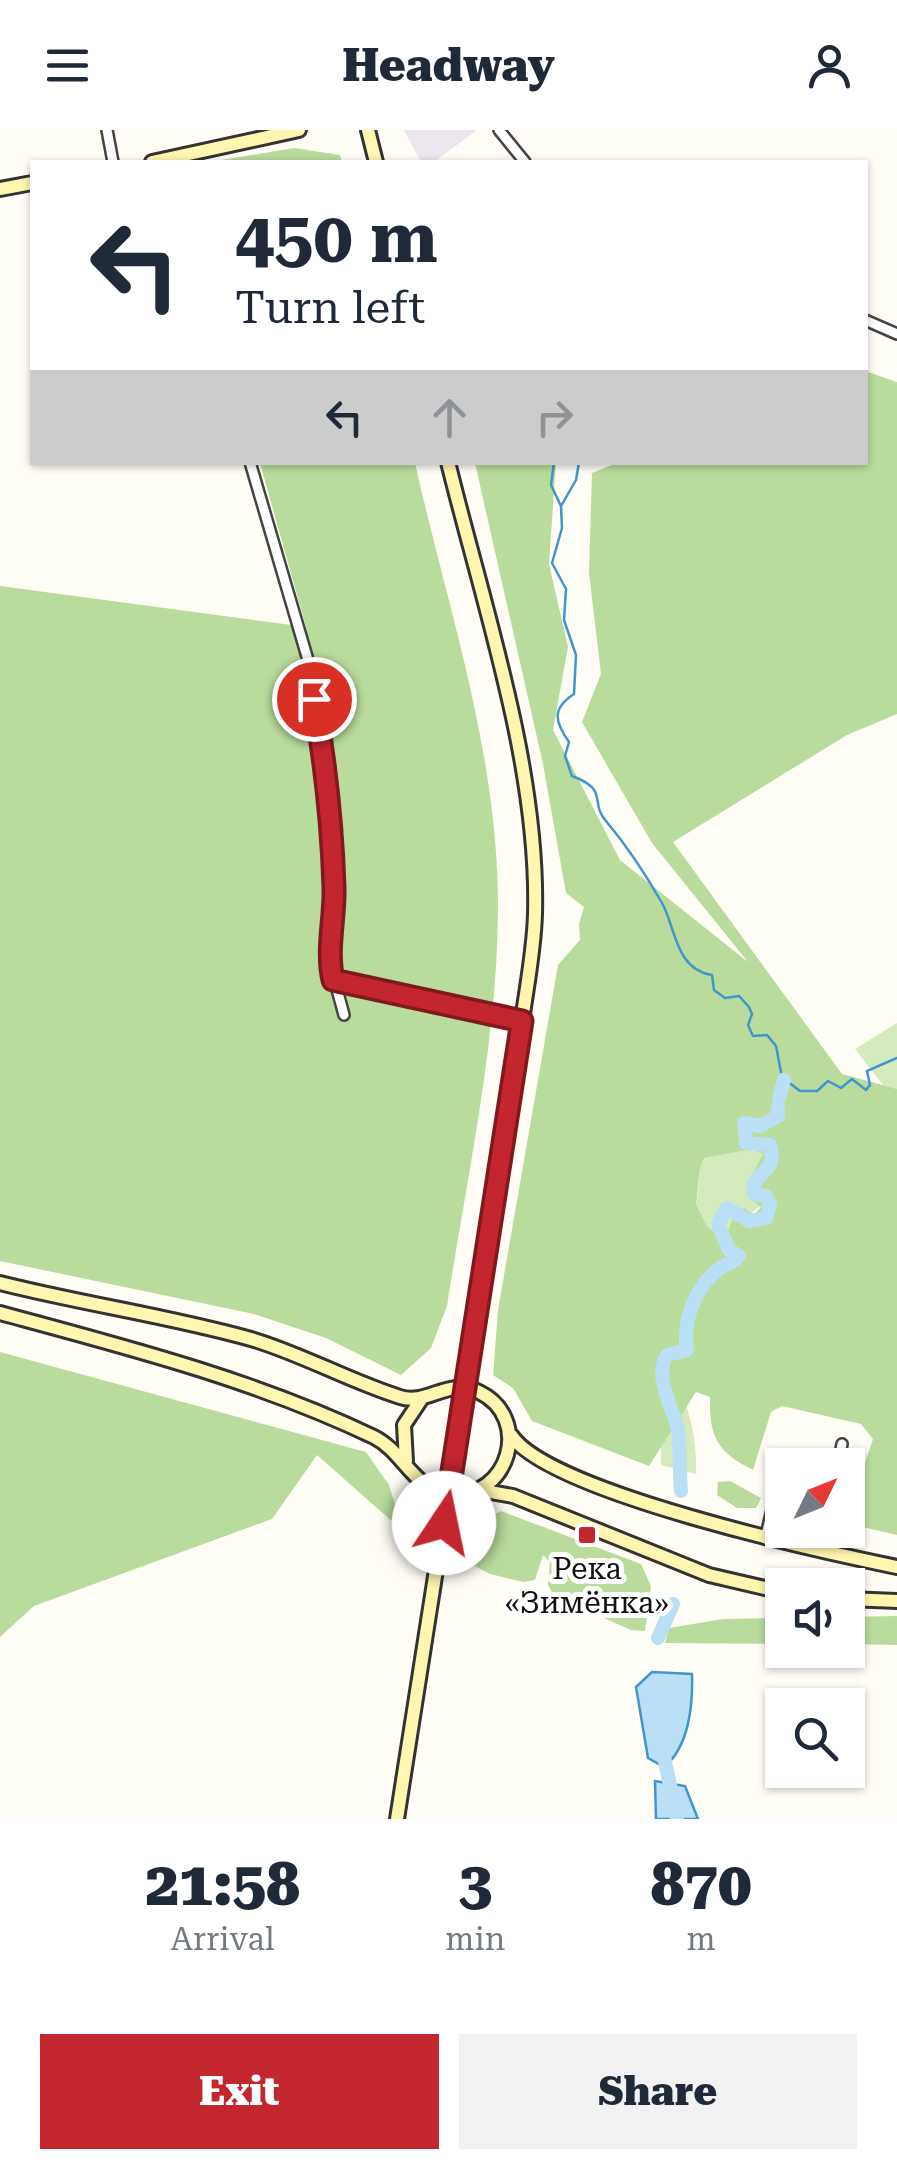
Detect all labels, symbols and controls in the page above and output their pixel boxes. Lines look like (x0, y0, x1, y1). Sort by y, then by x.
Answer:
icon: menu (40, 38, 95, 93)
icon: person (802, 38, 857, 93)
text: Headway (342, 39, 555, 92)
text: 450 m (235, 197, 438, 279)
icon: left (70, 200, 200, 330)
text: Turn left (235, 281, 425, 334)
icon: left (317, 390, 372, 445)
icon: ahead (422, 390, 477, 445)
icon: right (527, 390, 582, 445)
pin (272, 657, 357, 742)
icon: arrive (287, 672, 342, 727)
north arrow (765, 1448, 865, 1548)
map controls (765, 1448, 865, 1788)
position arrow (392, 1471, 496, 1575)
marker: Река «Зимёнка» (576, 1524, 598, 1546)
place label: Река «Зимёнка» (505, 1551, 669, 1620)
button: sound (765, 1568, 865, 1668)
button: search (765, 1688, 865, 1788)
text: 21:58 (145, 1849, 300, 1920)
text: 3 (458, 1849, 492, 1920)
text: 870 (651, 1849, 752, 1920)
text: Arrival (171, 1920, 275, 1958)
text: min (445, 1920, 505, 1958)
text: m (687, 1920, 716, 1958)
button: Exit (40, 2034, 439, 2149)
button: Share (459, 2034, 857, 2149)

